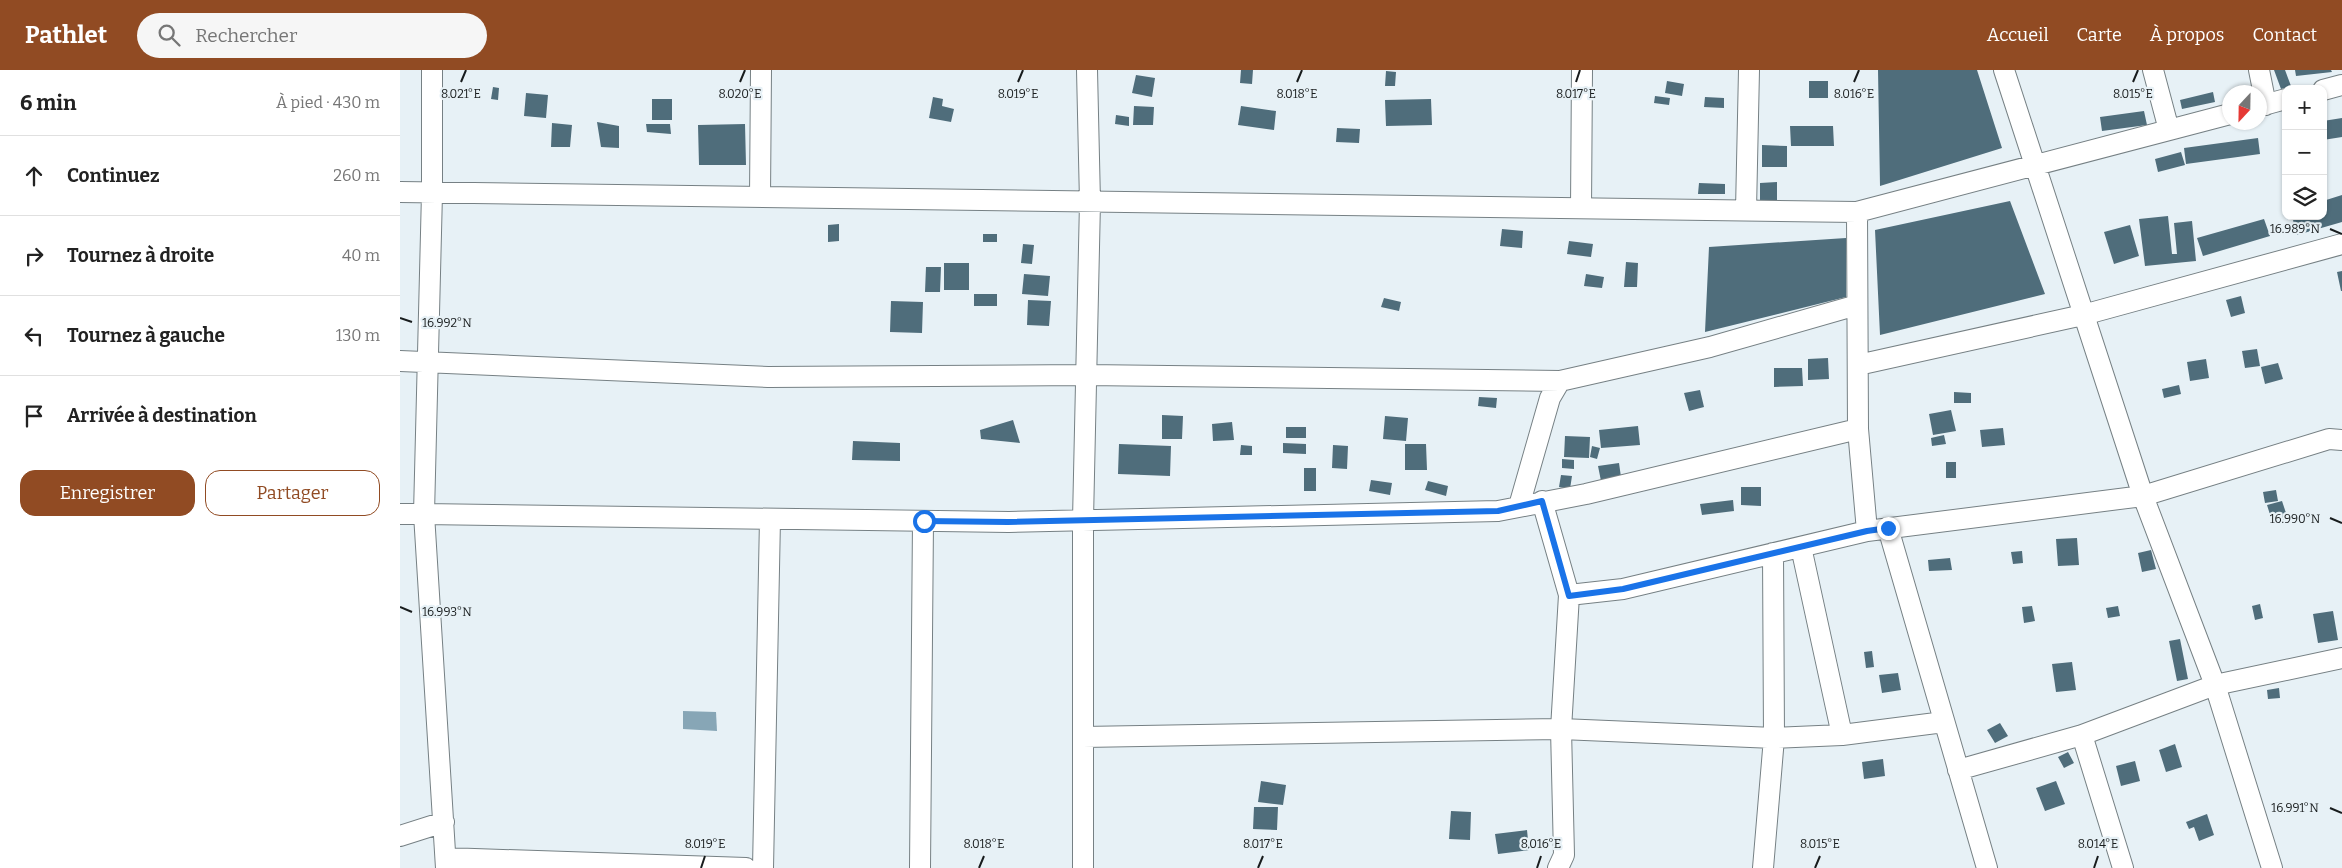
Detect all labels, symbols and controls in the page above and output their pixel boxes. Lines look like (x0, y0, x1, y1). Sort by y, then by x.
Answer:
search box (137, 13, 487, 58)
text: Pathlet (25, 21, 107, 49)
icon: search (155, 21, 183, 49)
text: Rechercher (195, 24, 297, 47)
text: Accueil (1987, 24, 2049, 46)
text: Carte (2077, 24, 2122, 46)
text: À propos (2150, 24, 2224, 46)
text: Contact (2252, 24, 2317, 46)
north arrow (2222, 85, 2267, 130)
map controls (2282, 85, 2327, 220)
button: + (2282, 85, 2327, 130)
text: 8.021°E (441, 87, 481, 101)
text: 8.020°E (718, 87, 762, 101)
text: 8.019°E (998, 87, 1038, 101)
text: 8.018°E (1276, 87, 1318, 101)
text: 8.017°E (1556, 87, 1596, 101)
text: 8.016°E (1834, 87, 1874, 101)
text: 8.015°E (2113, 87, 2153, 101)
text: 6 min (20, 90, 76, 116)
text: À pied · 430 m (276, 93, 380, 112)
button: − (2282, 130, 2327, 175)
icon: ahead (20, 162, 48, 190)
text: Continuez (67, 164, 160, 187)
text: 260 m (333, 166, 380, 185)
button: layers (2282, 175, 2327, 220)
text: 16.989°N (2270, 222, 2321, 236)
icon: right (20, 242, 48, 270)
text: Tournez à droite (67, 244, 214, 267)
text: 40 m (342, 246, 380, 265)
text: 16.992°N (422, 316, 472, 330)
icon: left (20, 322, 48, 350)
text: Tournez à gauche (67, 324, 225, 347)
text: 130 m (336, 326, 380, 345)
icon: arrive (20, 402, 48, 430)
text: Arrivée à destination (67, 404, 257, 427)
button: Enregistrer (20, 470, 195, 516)
button: Partager (205, 470, 380, 516)
route start (913, 510, 936, 533)
text: 16.990°N (2270, 512, 2321, 526)
route end (1877, 517, 1900, 540)
text: 16.993°N (422, 605, 472, 619)
text: 16.991°N (2271, 801, 2319, 815)
text: 8.019°E (685, 837, 725, 851)
text: 8.018°E (963, 837, 1005, 851)
text: 8.017°E (1243, 837, 1283, 851)
text: 8.016°E (1521, 837, 1561, 851)
text: 8.015°E (1800, 837, 1840, 851)
text: 8.014°E (2078, 837, 2118, 851)

